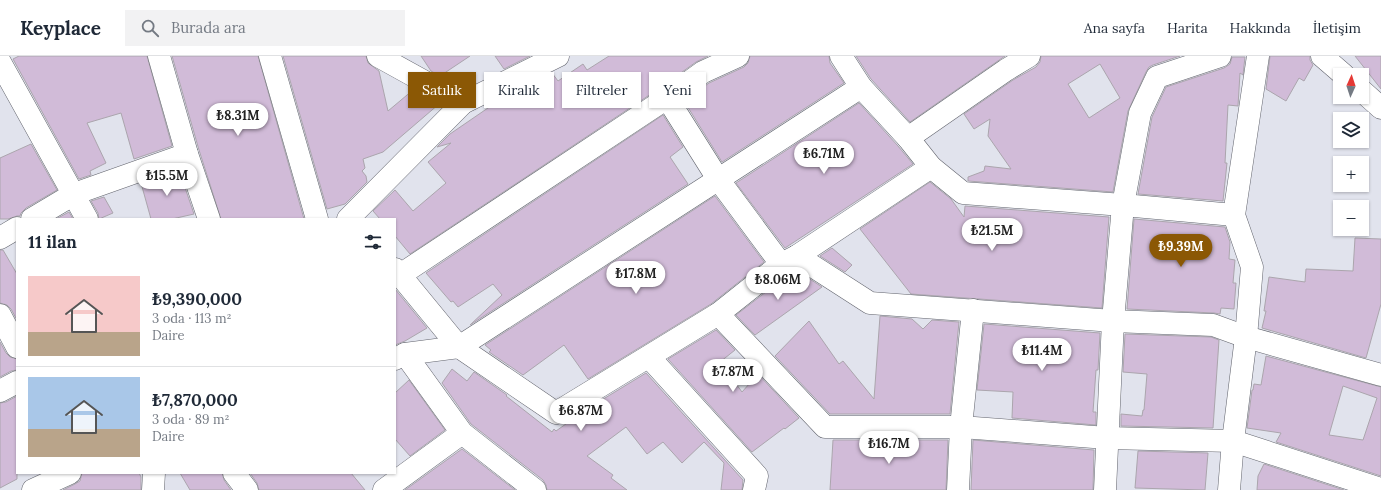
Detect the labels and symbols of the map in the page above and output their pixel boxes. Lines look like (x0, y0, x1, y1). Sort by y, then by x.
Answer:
north arrow (1333, 68, 1369, 104)
pin: ₺8.31M (205, 103, 271, 137)
pin: ₺6.71M (791, 141, 857, 175)
pin: ₺15.5M (134, 163, 200, 197)
pin: ₺21.5M (959, 218, 1025, 252)
pin: ₺9.39M (1148, 234, 1214, 268)
pin: ₺17.8M (603, 261, 669, 295)
pin: ₺8.06M (745, 267, 811, 301)
pin: ₺11.4M (1009, 338, 1075, 372)
pin: ₺7.87M (700, 359, 766, 393)
pin: ₺6.87M (548, 398, 614, 432)
pin: ₺16.7M (856, 431, 922, 465)

